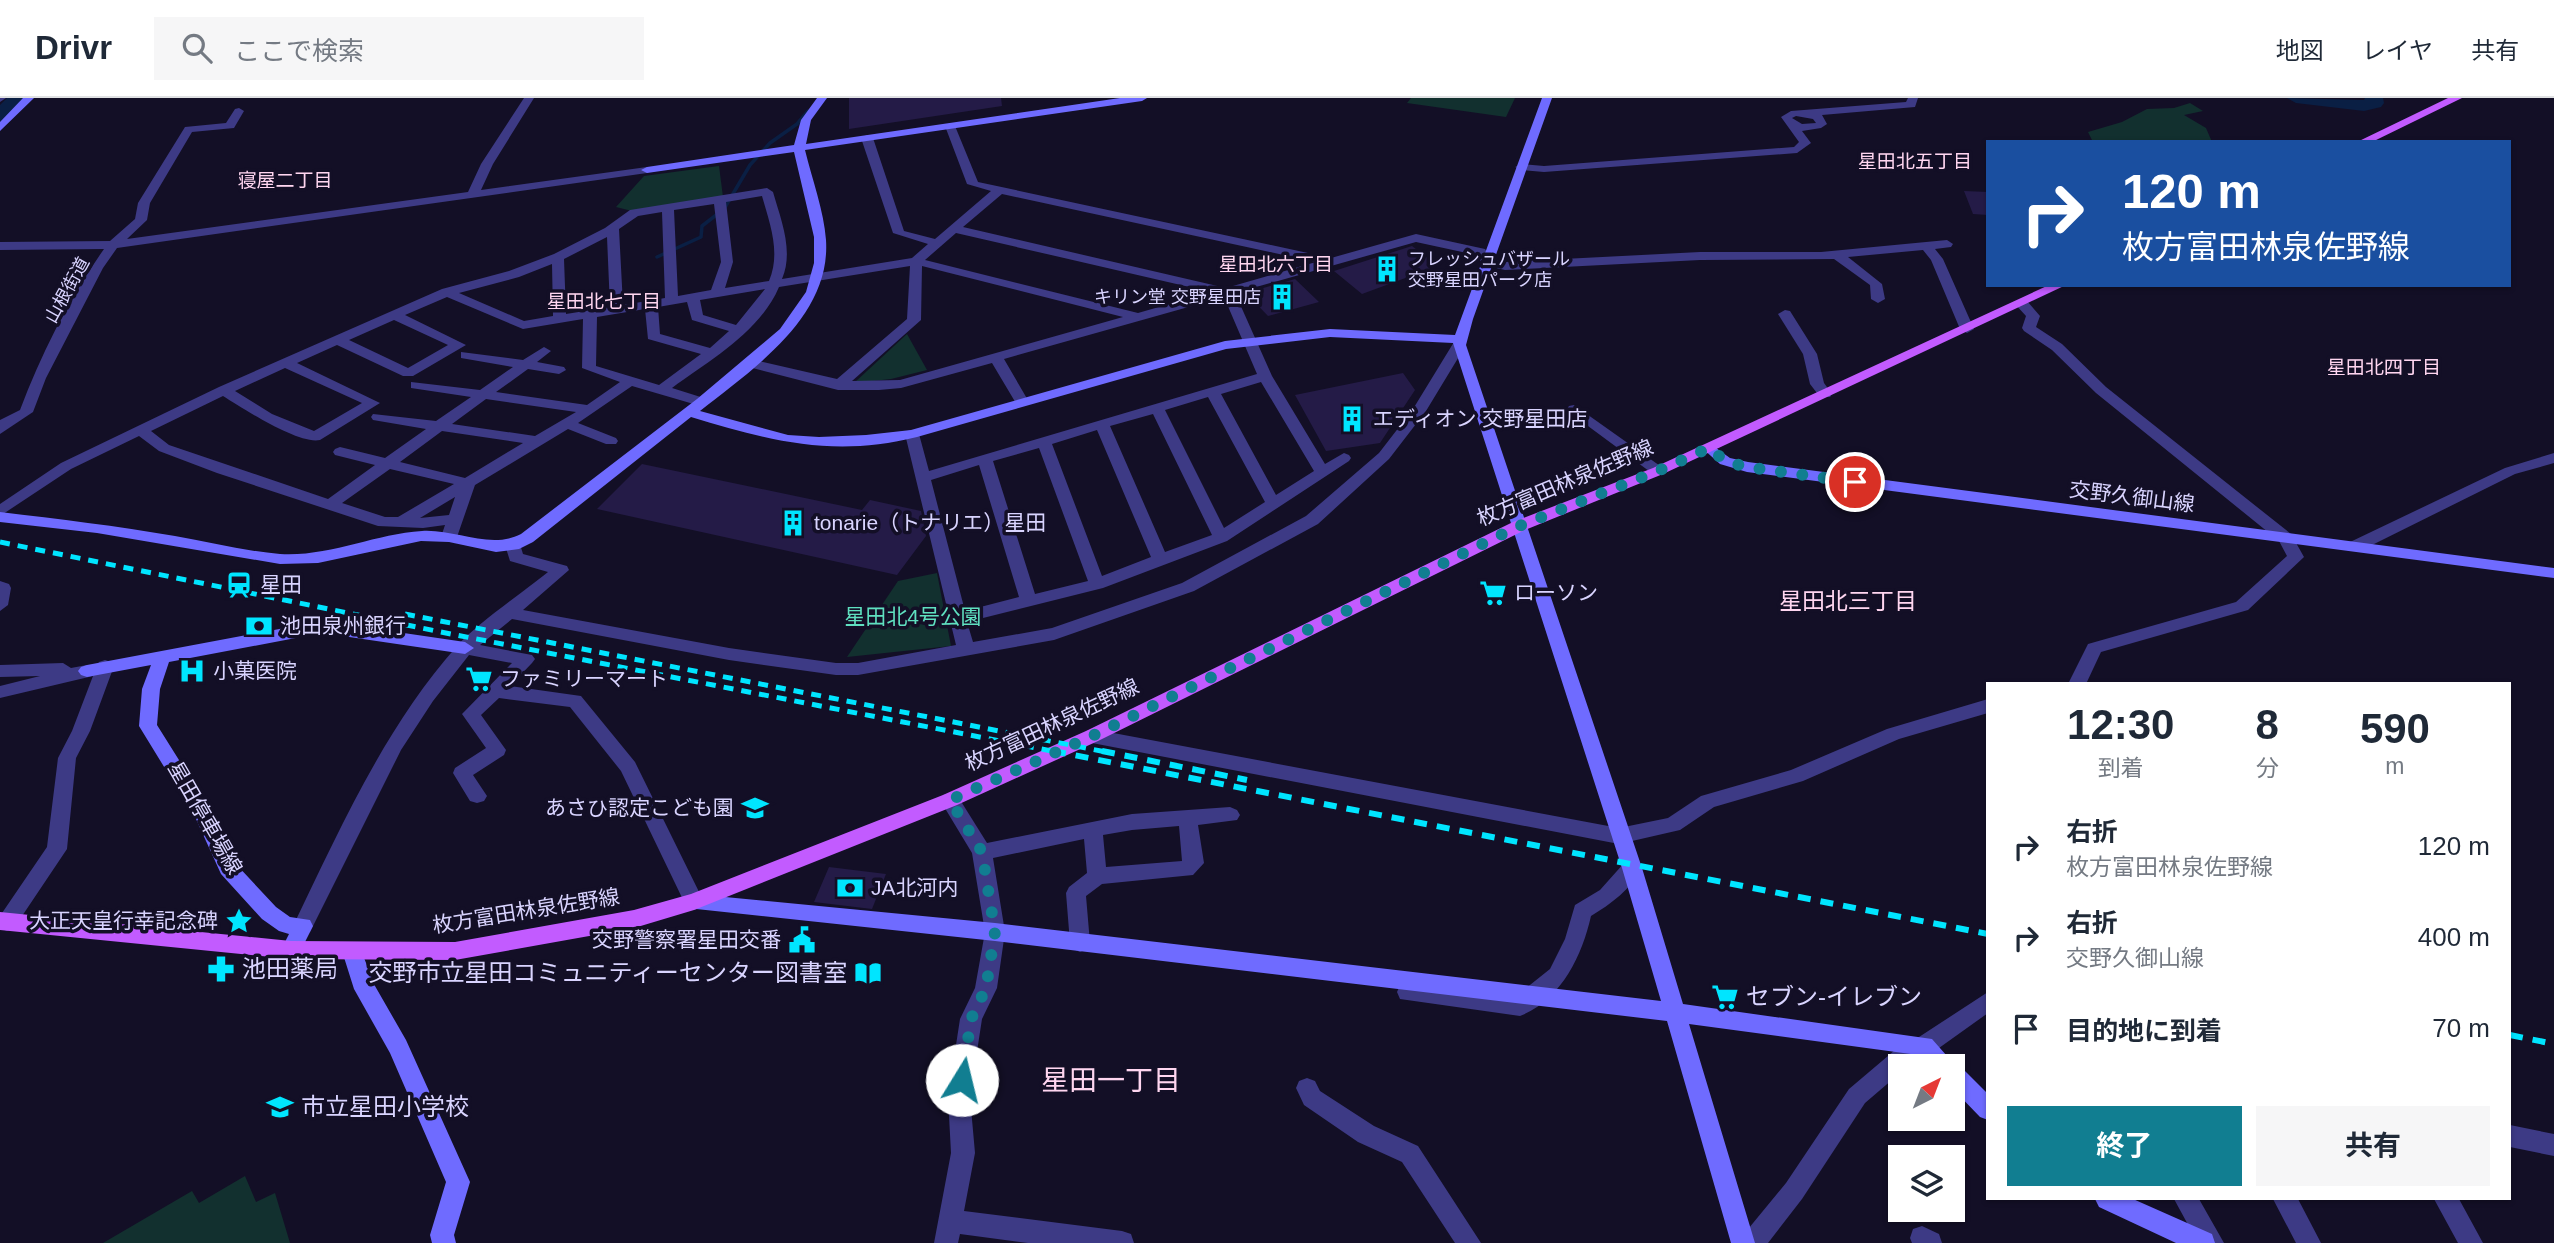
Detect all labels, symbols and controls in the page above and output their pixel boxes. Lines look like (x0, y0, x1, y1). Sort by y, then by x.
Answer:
search box (154, 17, 644, 80)
text: Drivr (35, 29, 112, 66)
icon: search (178, 29, 216, 67)
text: ここで検索 (234, 36, 364, 66)
text: 地図 (2276, 37, 2324, 64)
text: レイヤ (2362, 37, 2433, 64)
text: 共有 (2471, 37, 2519, 64)
district label: 星田北五丁目 (1858, 151, 1972, 172)
text: 120 m (2122, 164, 2261, 218)
icon: right (2007, 168, 2098, 259)
district label: 寝屋二丁目 (237, 170, 333, 191)
text: 枚方富田林泉佐野線 (2122, 229, 2410, 265)
place label: フレッシュバザール 交野星田パーク店 (1408, 249, 1570, 290)
street label: 山根街道 (41, 254, 93, 326)
district label: 星田北六丁目 (1219, 254, 1333, 275)
building icon: フレッシュバザール 交野星田パーク店 (1372, 254, 1402, 284)
building icon: キリン堂 交野星田店 (1267, 282, 1297, 312)
place label: キリン堂 交野星田店 (1094, 287, 1261, 307)
district label: 星田北七丁目 (547, 291, 661, 312)
district label: 星田北四丁目 (2327, 357, 2441, 378)
building icon: エディオン 交野星田店 (1337, 404, 1367, 434)
place label: エディオン 交野星田店 (1373, 407, 1587, 430)
street label: 枚方富田林泉佐野線 (1473, 435, 1656, 530)
pin (1825, 452, 1885, 512)
icon: arrive (1836, 463, 1874, 501)
street label: 交野久御山線 (2068, 477, 2196, 516)
building icon: tonarie（トナリエ）星田 (778, 508, 808, 538)
place label: tonarie（トナリエ）星田 (814, 511, 1046, 534)
station icon: 星田 (224, 570, 254, 600)
place label: 星田 (260, 573, 302, 596)
supermarket icon: ローソン (1478, 578, 1508, 608)
place label: ローソン (1514, 581, 1598, 604)
district label: 星田北三丁目 (1779, 588, 1917, 614)
park label: 星田北4号公園 (844, 605, 982, 628)
bank icon: 池田泉州銀行 (244, 611, 274, 641)
place label: 池田泉州銀行 (280, 614, 406, 637)
hospital icon: 小菓医院 (177, 656, 207, 686)
place label: 小菓医院 (213, 659, 297, 682)
supermarket icon: ファミリーマート (464, 664, 494, 694)
place label: ファミリーマート (500, 667, 668, 690)
street label: 枚方富田林泉佐野線 (961, 674, 1142, 775)
text: 12:30 (2067, 701, 2174, 748)
text: 8 (2255, 701, 2279, 748)
text: 590 (2360, 705, 2430, 752)
text: m (2385, 753, 2405, 779)
text: 到着 (2098, 755, 2144, 781)
text: 分 (2256, 755, 2279, 781)
street label: 星田停車場線 (164, 757, 247, 878)
school or university icon: あさひ認定こども園 (740, 793, 770, 823)
place label: あさひ認定こども園 (545, 796, 734, 819)
text: 右折 (2066, 817, 2118, 847)
icon: right (2007, 828, 2045, 866)
text: 120 m (2418, 831, 2490, 861)
text: 枚方富田林泉佐野線 (2066, 854, 2273, 880)
bank icon: JA北河内 (835, 873, 865, 903)
place label: JA北河内 (871, 876, 959, 899)
street label: 枚方富田林泉佐野線 (431, 884, 621, 937)
place icon: 大正天皇行幸記念碑 (224, 906, 254, 936)
text: 右折 (2066, 908, 2118, 938)
place label: 大正天皇行幸記念碑 (29, 909, 218, 932)
icon: right (2007, 919, 2045, 957)
text: 400 m (2418, 922, 2490, 952)
public building icon: 交野警察署星田交番 (787, 925, 817, 955)
place label: 交野警察署星田交番 (592, 928, 781, 951)
text: 交野久御山線 (2066, 945, 2204, 971)
pharmacy icon: 池田薬局 (206, 954, 236, 984)
place label: 池田薬局 (242, 955, 338, 982)
library icon: 交野市立星田コミュニティーセンター図書室 (853, 958, 883, 988)
place label: 交野市立星田コミュニティーセンター図書室 (368, 959, 847, 986)
supermarket icon: セブン-イレブン (1710, 982, 1740, 1012)
place label: セブン-イレブン (1746, 983, 1922, 1010)
icon: arrive (2007, 1010, 2045, 1048)
text: 70 m (2432, 1013, 2490, 1043)
text: 目的地に到着 (2066, 1016, 2222, 1046)
position arrow (925, 1043, 999, 1117)
north arrow (1888, 1054, 1965, 1130)
map controls (1888, 1054, 1965, 1222)
district label: 星田一丁目 (1041, 1065, 1181, 1096)
school or university icon: 市立星田小学校 (265, 1092, 295, 1122)
place label: 市立星田小学校 (301, 1093, 469, 1120)
button: 終了 (2007, 1106, 2242, 1186)
button: 共有 (2256, 1106, 2490, 1186)
button: layers (1888, 1145, 1965, 1222)

